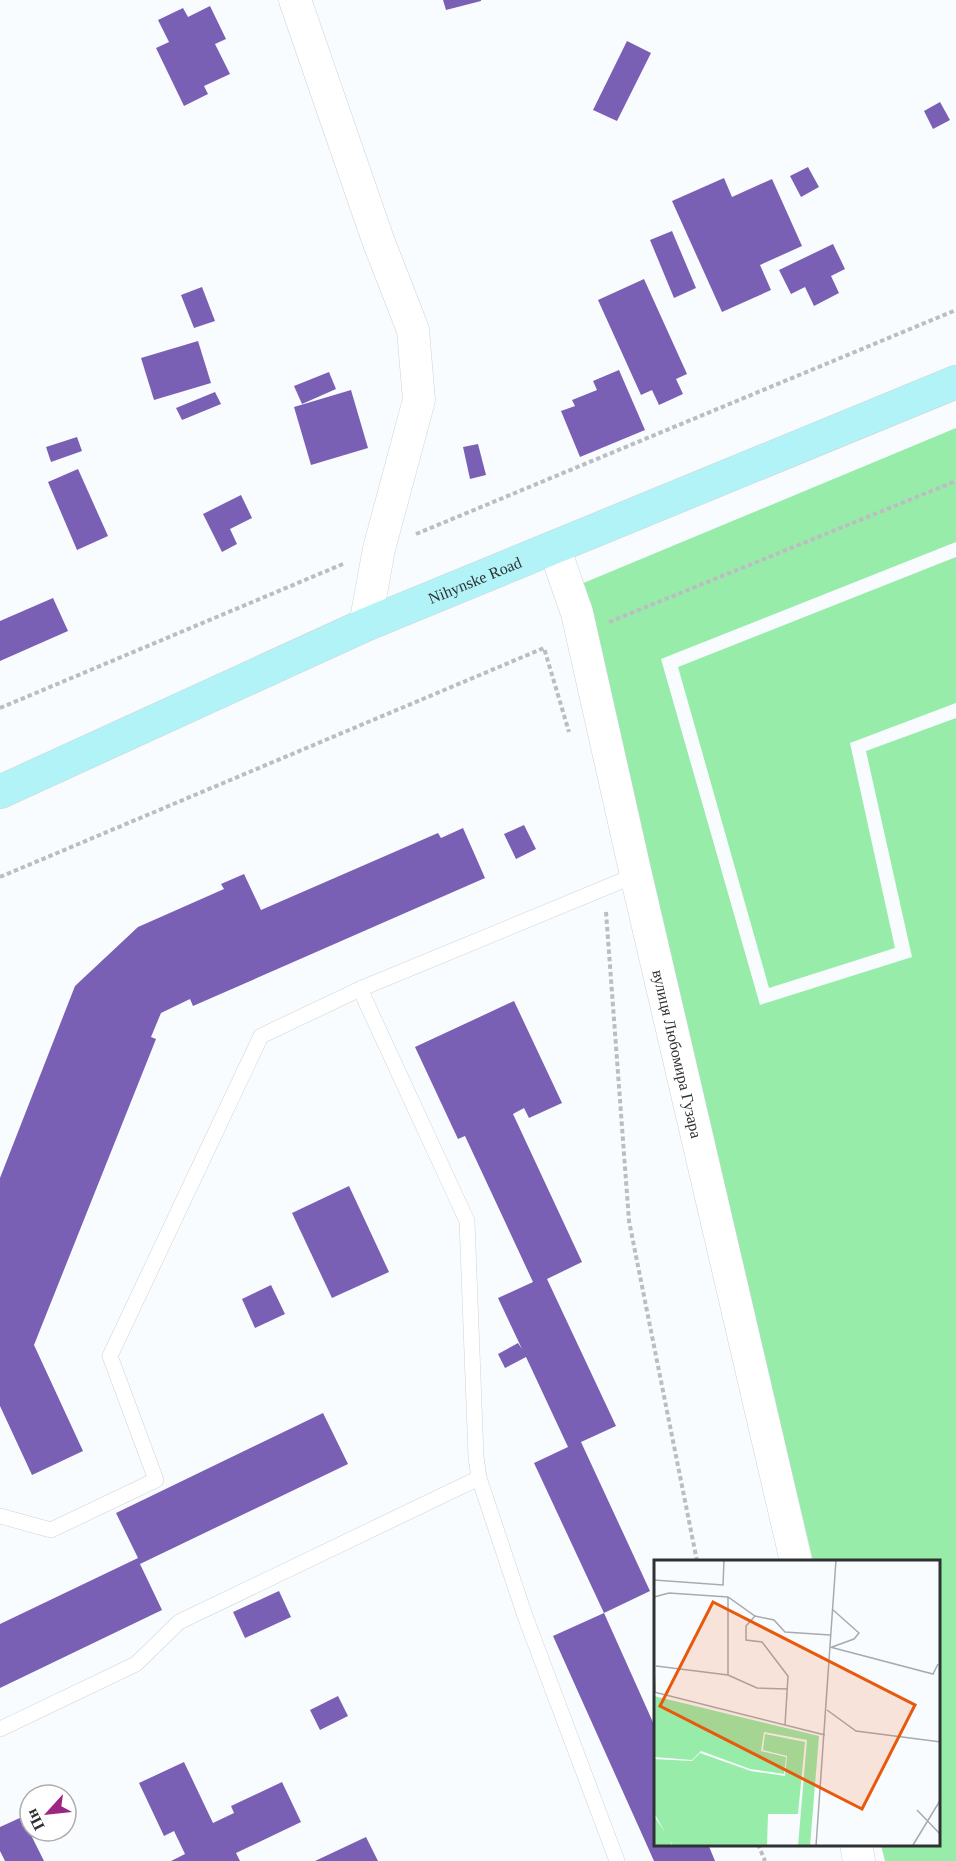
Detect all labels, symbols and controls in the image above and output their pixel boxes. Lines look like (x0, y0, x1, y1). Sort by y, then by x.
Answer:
street label: Nihynske Road (426, 554, 524, 607)
street label: вулиця Любомира Гузара (649, 968, 705, 1140)
inset map (654, 1560, 941, 1846)
north arrow (18, 1783, 78, 1843)
text: Пн (23, 1806, 48, 1833)

